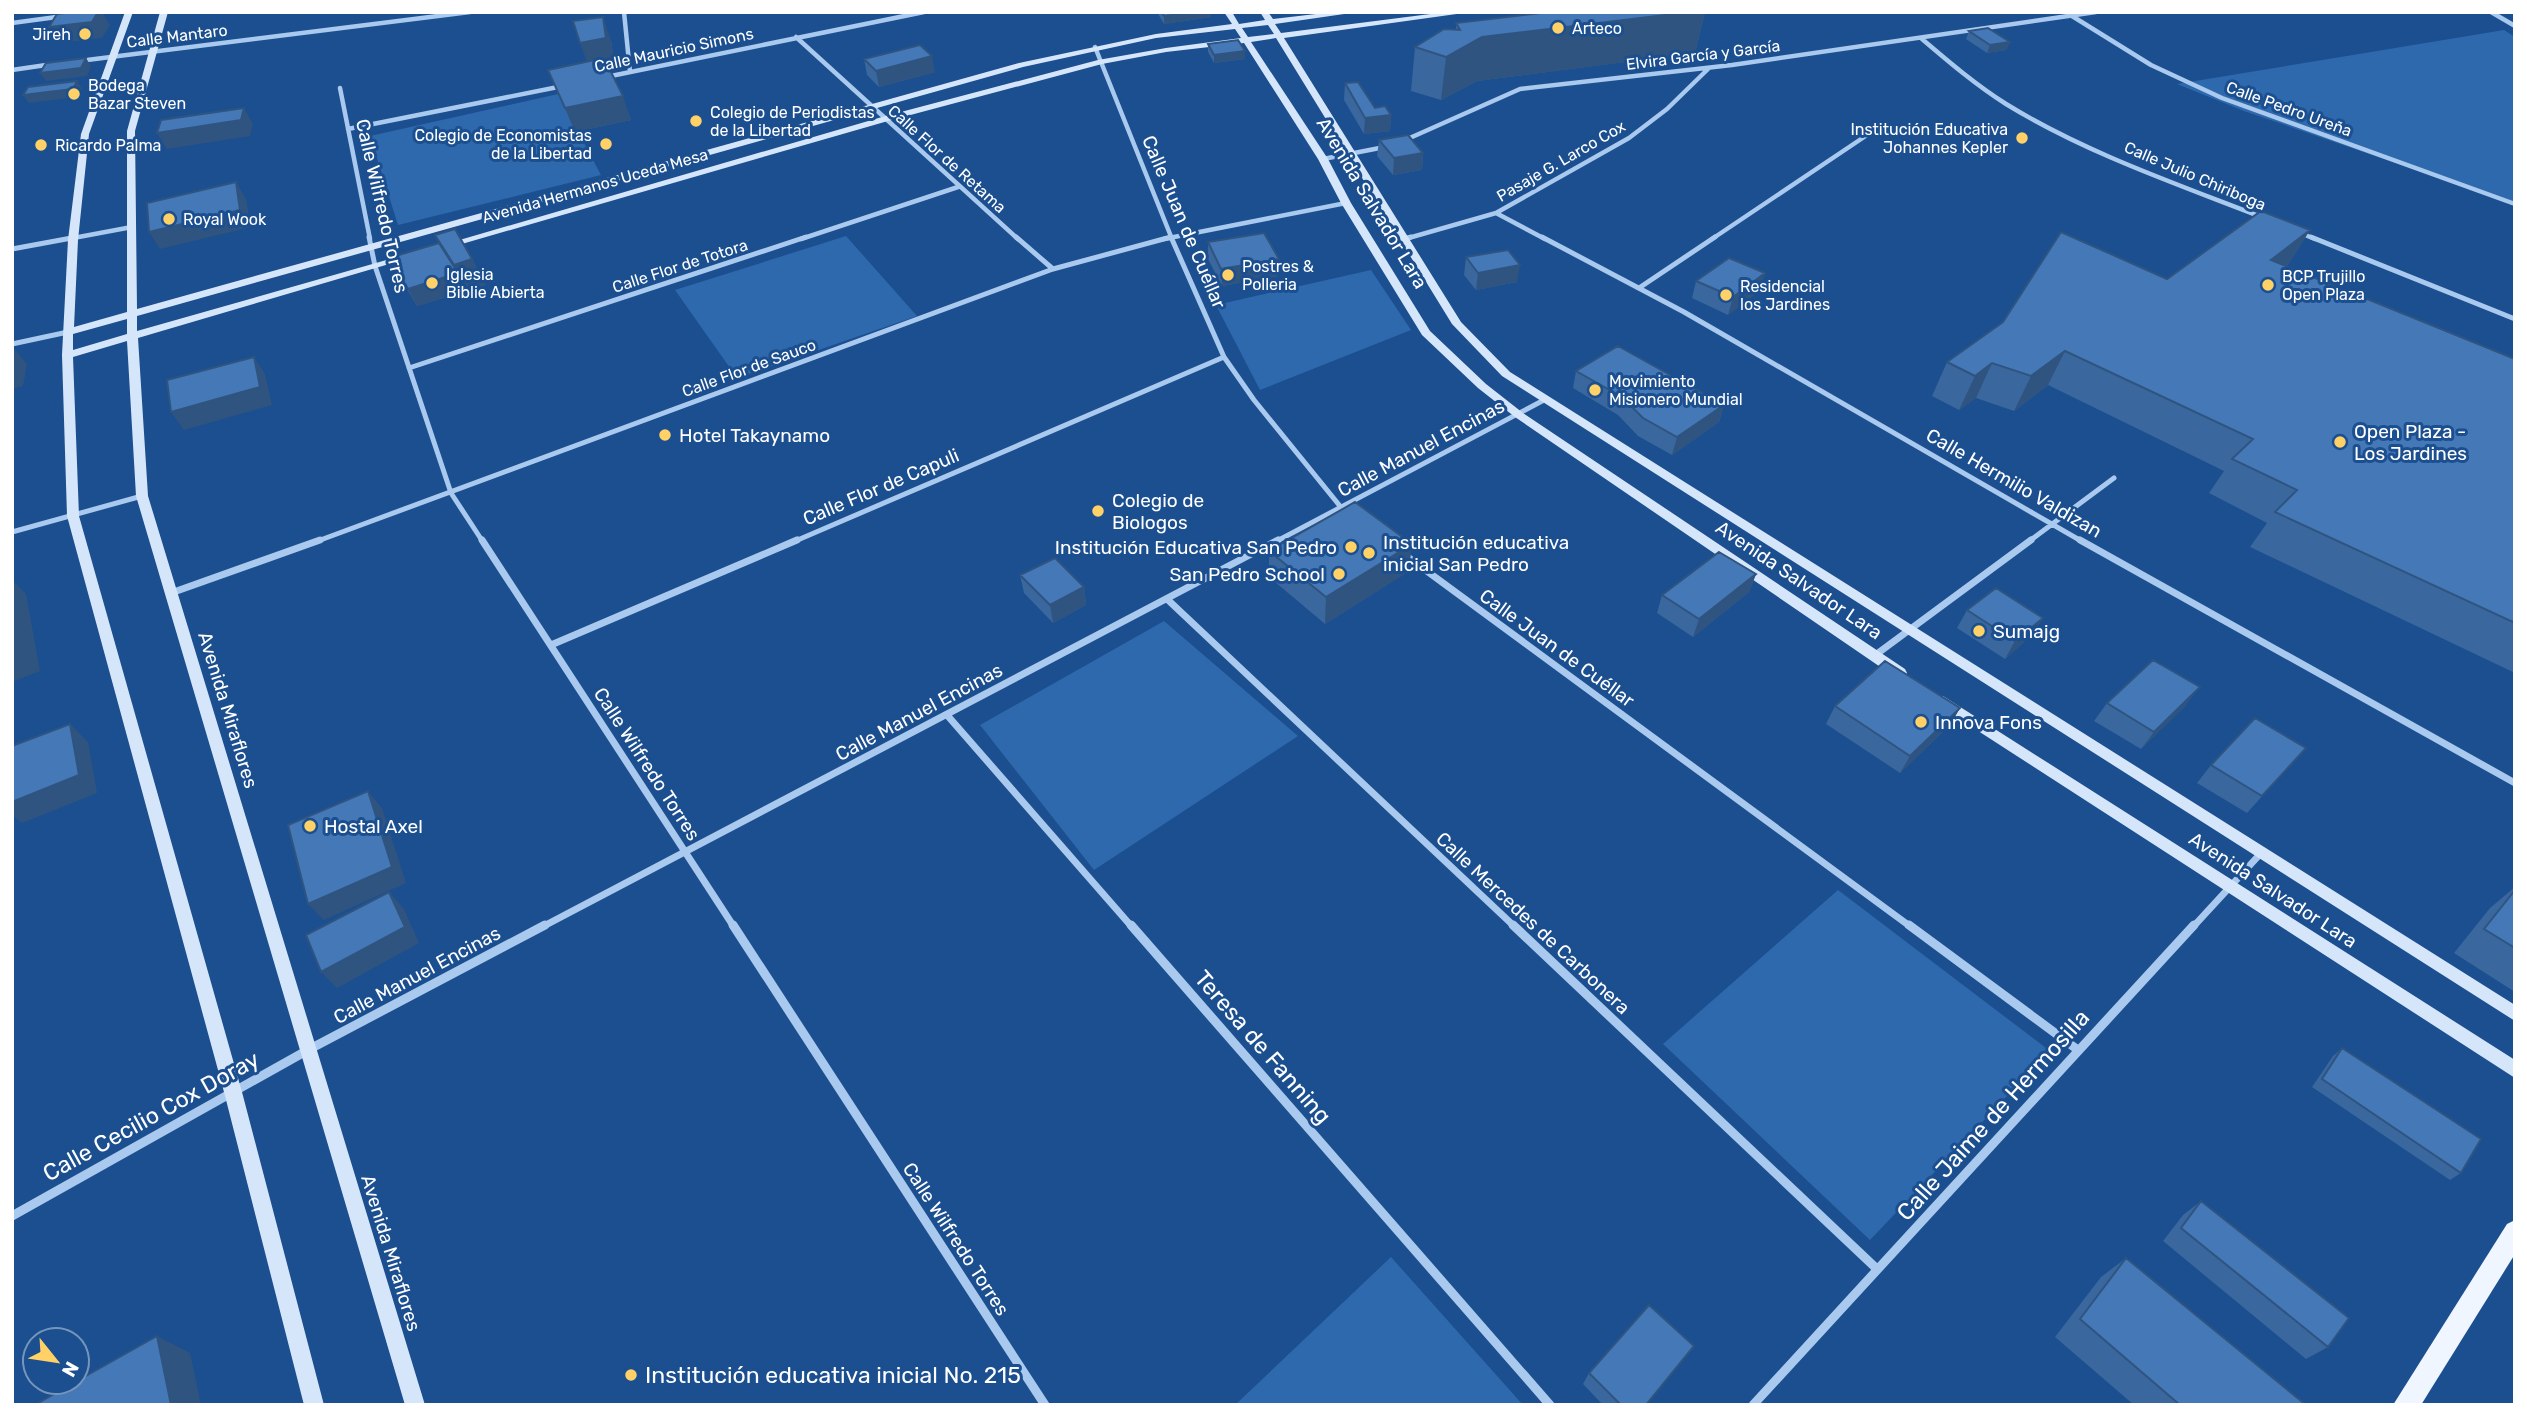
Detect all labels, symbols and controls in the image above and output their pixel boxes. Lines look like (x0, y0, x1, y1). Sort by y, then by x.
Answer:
place label: Arteco (1572, 19, 1622, 38)
street label: Calle Mantaro (125, 20, 229, 52)
marker: Arteco (1550, 20, 1566, 36)
street label: Calle Mauricio Simons (593, 24, 755, 76)
place label: Jireh (32, 25, 71, 44)
marker: Jireh (77, 26, 93, 42)
street label: Elvira García y García (1625, 36, 1781, 74)
place label: Bodega Bazar Steven (88, 76, 186, 113)
street label: Calle Pedro Ureña (2224, 77, 2354, 141)
marker: Bodega Bazar Steven (66, 86, 82, 102)
street label: Calle Flor de Retama (884, 101, 1010, 217)
place label: Colegio de Periodistas de la Libertad (710, 103, 875, 140)
marker: Colegio de Periodistas de la Libertad (688, 113, 704, 129)
street label: Avenida Salvador Lara (1312, 113, 1432, 293)
street label: Pasaje G. Larco Cox (1493, 116, 1629, 206)
street label: Calle Wilfredo Torres (351, 117, 413, 295)
place label: Institución Educativa Johannes Kepler (1850, 120, 2008, 157)
place label: Colegio de Economistas de la Libertad (414, 126, 592, 163)
marker: Institución Educativa Johannes Kepler (2014, 130, 2030, 146)
street label: Calle Juan de Cuéllar (1137, 132, 1231, 313)
place label: Ricardo Palma (55, 136, 161, 155)
marker: Colegio de Economistas de la Libertad (598, 136, 614, 152)
marker: Ricardo Palma (33, 137, 49, 153)
street label: Calle Julio Chiriboga (2121, 138, 2269, 214)
street label: Avenida Hermanos Uceda Mesa (480, 145, 710, 227)
place label: Royal Wook (183, 210, 267, 229)
marker: Royal Wook (161, 211, 177, 227)
street label: Calle Flor de Totora (610, 235, 750, 297)
place label: Postres & Polleria (1242, 257, 1314, 294)
place label: Iglesia Biblie Abierta (446, 265, 545, 302)
marker: Postres & Polleria (1220, 267, 1236, 283)
place label: BCP Trujillo Open Plaza (2282, 267, 2365, 304)
marker: Iglesia Biblie Abierta (424, 275, 440, 291)
place label: Residencial los Jardines (1740, 277, 1830, 314)
marker: BCP Trujillo Open Plaza (2260, 277, 2276, 293)
marker: Residencial los Jardines (1718, 287, 1734, 303)
street label: Calle Flor de Sauco (679, 335, 819, 401)
place label: Movimiento Misionero Mundial (1609, 372, 1743, 409)
marker: Movimiento Misionero Mundial (1587, 382, 1603, 398)
street label: Calle Manuel Encinas (1334, 394, 1508, 502)
place label: Open Plaza - Los Jardines (2354, 420, 2467, 465)
street label: Calle Hermilio Valdizan (1922, 423, 2106, 543)
place label: Hotel Takaynamo (679, 424, 830, 447)
marker: Hotel Takaynamo (657, 427, 673, 443)
marker: Open Plaza - Los Jardines (2332, 434, 2348, 450)
street label: Calle Flor de Capuli (799, 444, 963, 530)
place label: Colegio de Biologos (1112, 489, 1204, 534)
marker: Colegio de Biologos (1090, 503, 1106, 519)
street label: Avenida Salvador Lara (1712, 516, 1886, 644)
place label: Institución educativa inicial San Pedro (1383, 531, 1569, 576)
place label: Institución Educativa San Pedro (1055, 536, 1337, 559)
marker: Institución Educativa San Pedro (1343, 539, 1359, 555)
marker: Institución educativa inicial San Pedro (1361, 545, 1377, 561)
place label: San Pedro School (1170, 563, 1325, 586)
marker: San Pedro School (1331, 566, 1347, 582)
street label: Calle Juan de Cuéllar (1475, 584, 1640, 712)
place label: Sumajg (1993, 620, 2060, 643)
marker: Sumajg (1971, 623, 1987, 639)
street label: Avenida Miraflores (193, 629, 263, 791)
street label: Calle Manuel Encinas (832, 658, 1006, 766)
street label: Calle Wilfredo Torres (589, 683, 705, 845)
place label: Innova Fons (1935, 711, 2042, 734)
marker: Innova Fons (1913, 714, 1929, 730)
place label: Hostal Axel (324, 815, 423, 838)
marker: Hostal Axel (302, 818, 318, 834)
street label: Calle Mercedes de Carbonera (1431, 827, 1635, 1019)
street label: Avenida Salvador Lara (2185, 827, 2361, 953)
street label: Calle Manuel Encinas (330, 921, 504, 1029)
street label: Teresa de Fanning (1189, 965, 1337, 1129)
street label: Calle Jaime de Hermosilla (1891, 1004, 2095, 1226)
street label: Calle Cecilio Cox Doray (38, 1045, 264, 1187)
street label: Calle Wilfredo Torres (898, 1158, 1014, 1320)
street label: Avenida Miraflores (356, 1172, 426, 1334)
north arrow (21, 1326, 91, 1396)
text: N (57, 1358, 84, 1381)
place label: Institución educativa inicial No. 215 (645, 1361, 1021, 1389)
marker: Institución educativa inicial No. 215 (623, 1367, 639, 1383)

